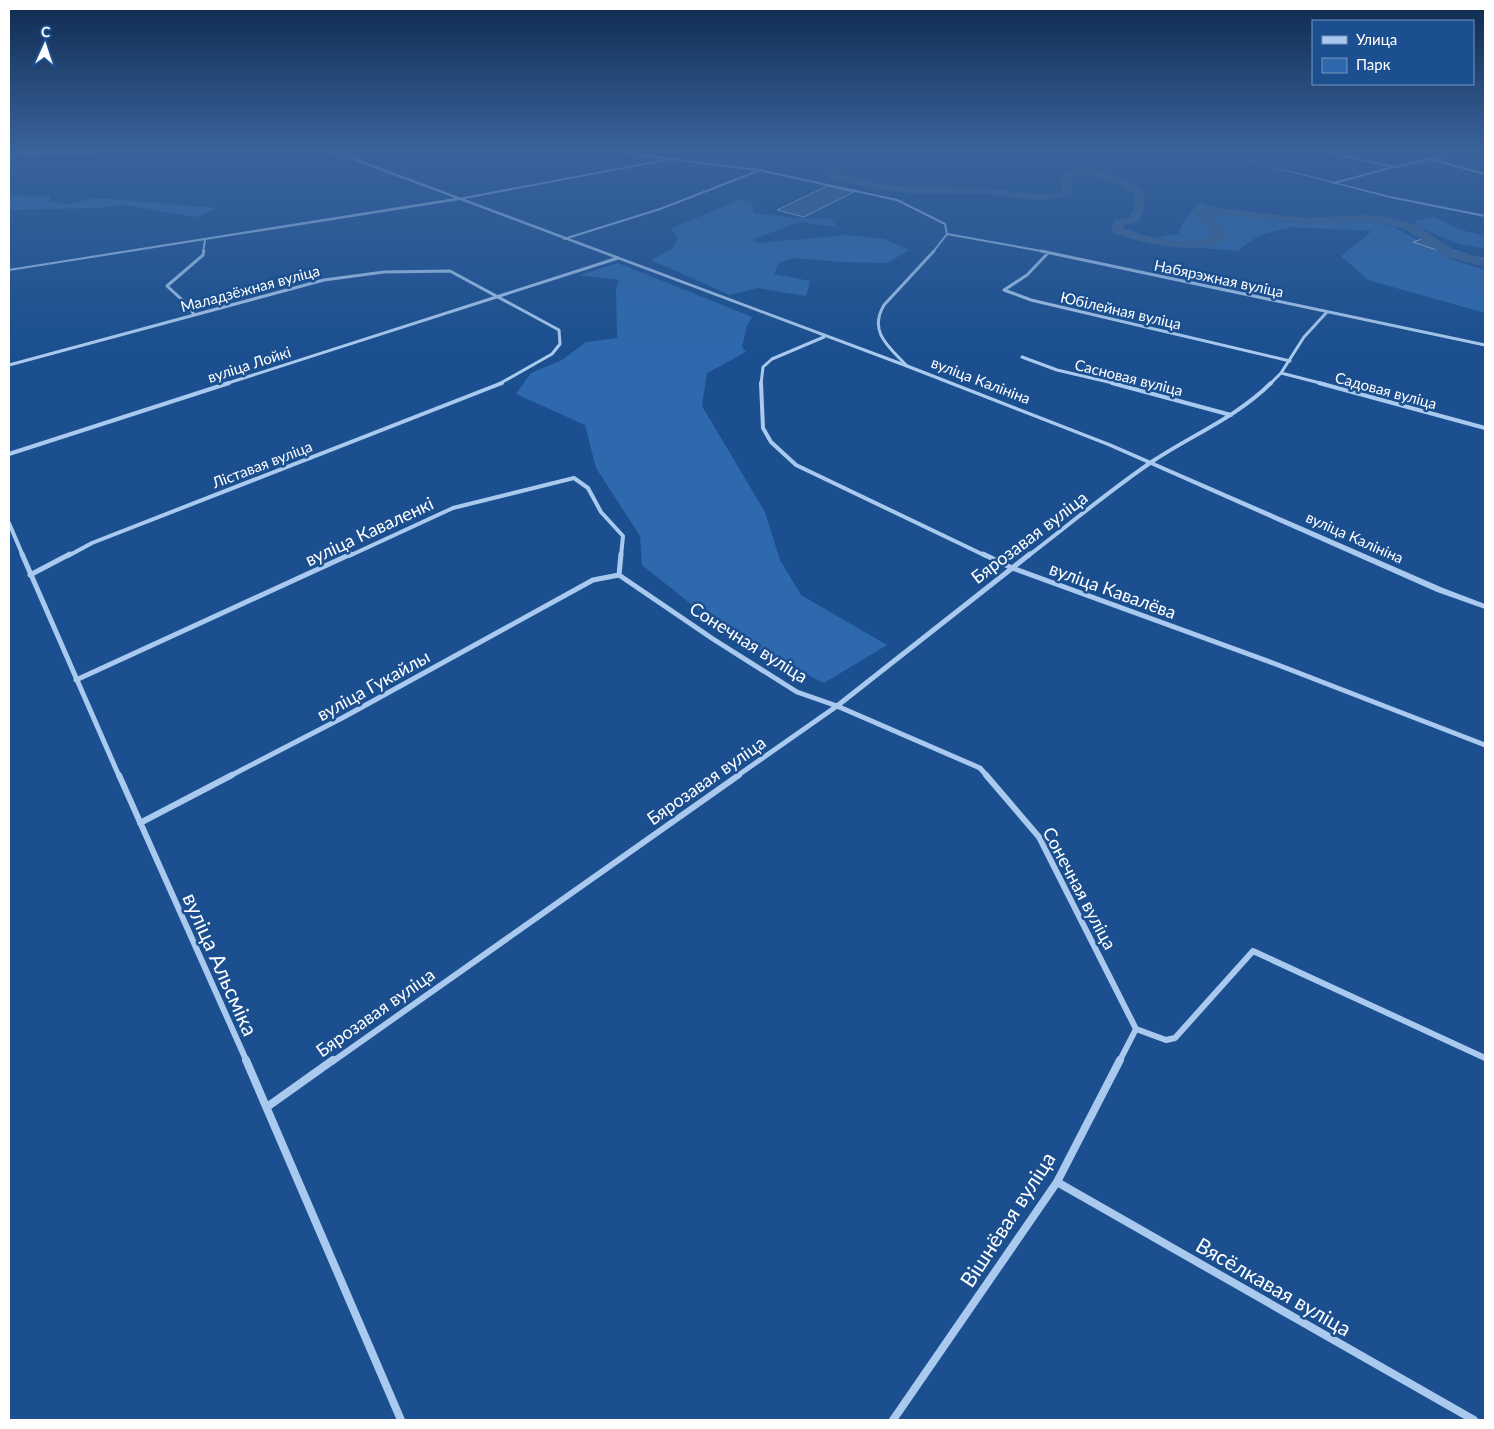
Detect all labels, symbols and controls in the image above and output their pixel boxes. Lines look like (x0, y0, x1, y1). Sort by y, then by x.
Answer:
north arrow (20, 20, 70, 70)
legend (1312, 20, 1474, 85)
text: С (41, 23, 52, 40)
text: Улица (1356, 30, 1397, 48)
text: Парк (1356, 55, 1391, 73)
street label: Набярэжная вуліца (1153, 255, 1285, 301)
street label: Маладзёжная вуліца (178, 261, 322, 315)
street label: Юбілейная вуліца (1059, 287, 1183, 333)
street label: вуліца Лойкі (205, 342, 293, 386)
street label: вуліца Калініна (929, 353, 1033, 407)
street label: Сасновая вуліца (1073, 355, 1185, 399)
street label: Садовая вуліца (1333, 368, 1439, 412)
street label: Ліставая вуліца (208, 437, 315, 492)
street label: Бярозавая вуліца (966, 486, 1092, 588)
street label: вуліца Каваленкі (301, 492, 437, 570)
street label: вуліца Калініна (1303, 507, 1407, 567)
street label: вуліца Кавалёва (1047, 557, 1179, 623)
street label: Сонечная вуліца (686, 597, 812, 687)
street label: вуліца Гукайлы (313, 645, 433, 725)
street label: Бярозавая вуліца (642, 731, 770, 829)
street label: Сонечная вуліца (1039, 823, 1121, 953)
street label: вуліца Альсміка (178, 889, 264, 1039)
street label: Бярозавая вуліца (311, 963, 439, 1061)
street label: Вішнёвая вуліца (954, 1147, 1060, 1291)
street label: Вясёлкавая вуліца (1192, 1231, 1356, 1341)

